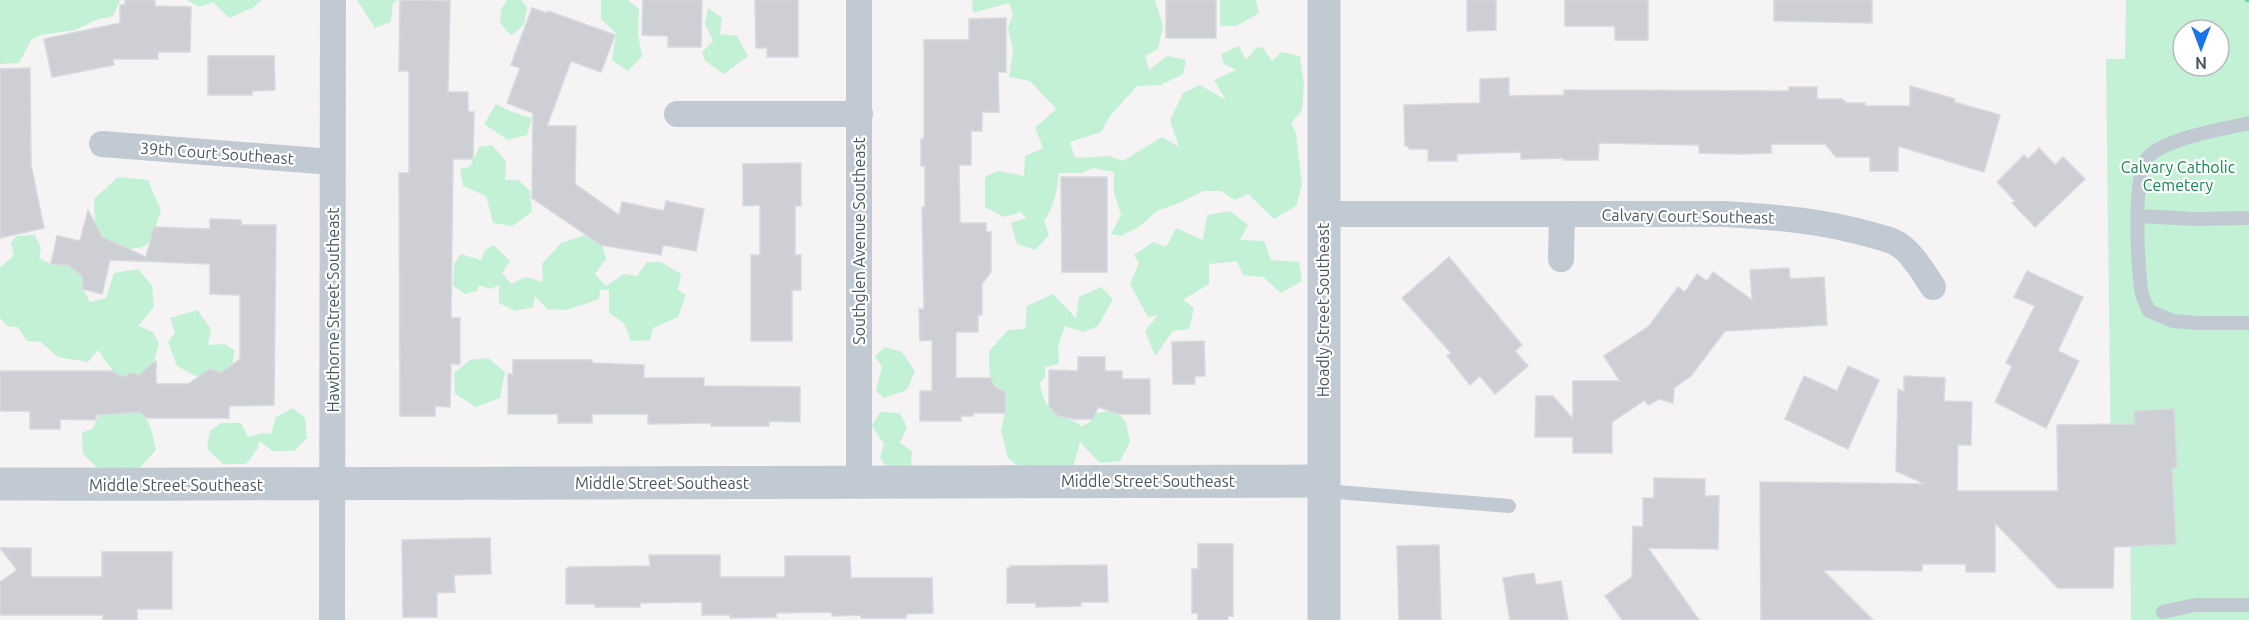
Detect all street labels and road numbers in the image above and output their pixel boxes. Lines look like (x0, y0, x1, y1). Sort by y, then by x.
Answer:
street label: Southglen Avenue Southeast (850, 137, 868, 345)
street label: 39th Court Southeast (140, 139, 295, 167)
street label: Calvary Court Southeast (1601, 205, 1775, 227)
street label: Hawthorne Street Southeast (324, 207, 342, 413)
street label: Hoadly Street Southeast (1314, 222, 1332, 397)
street label: Middle Street Southeast (1061, 472, 1236, 490)
street label: Middle Street Southeast (575, 474, 750, 492)
street label: Middle Street Southeast (89, 476, 264, 494)

